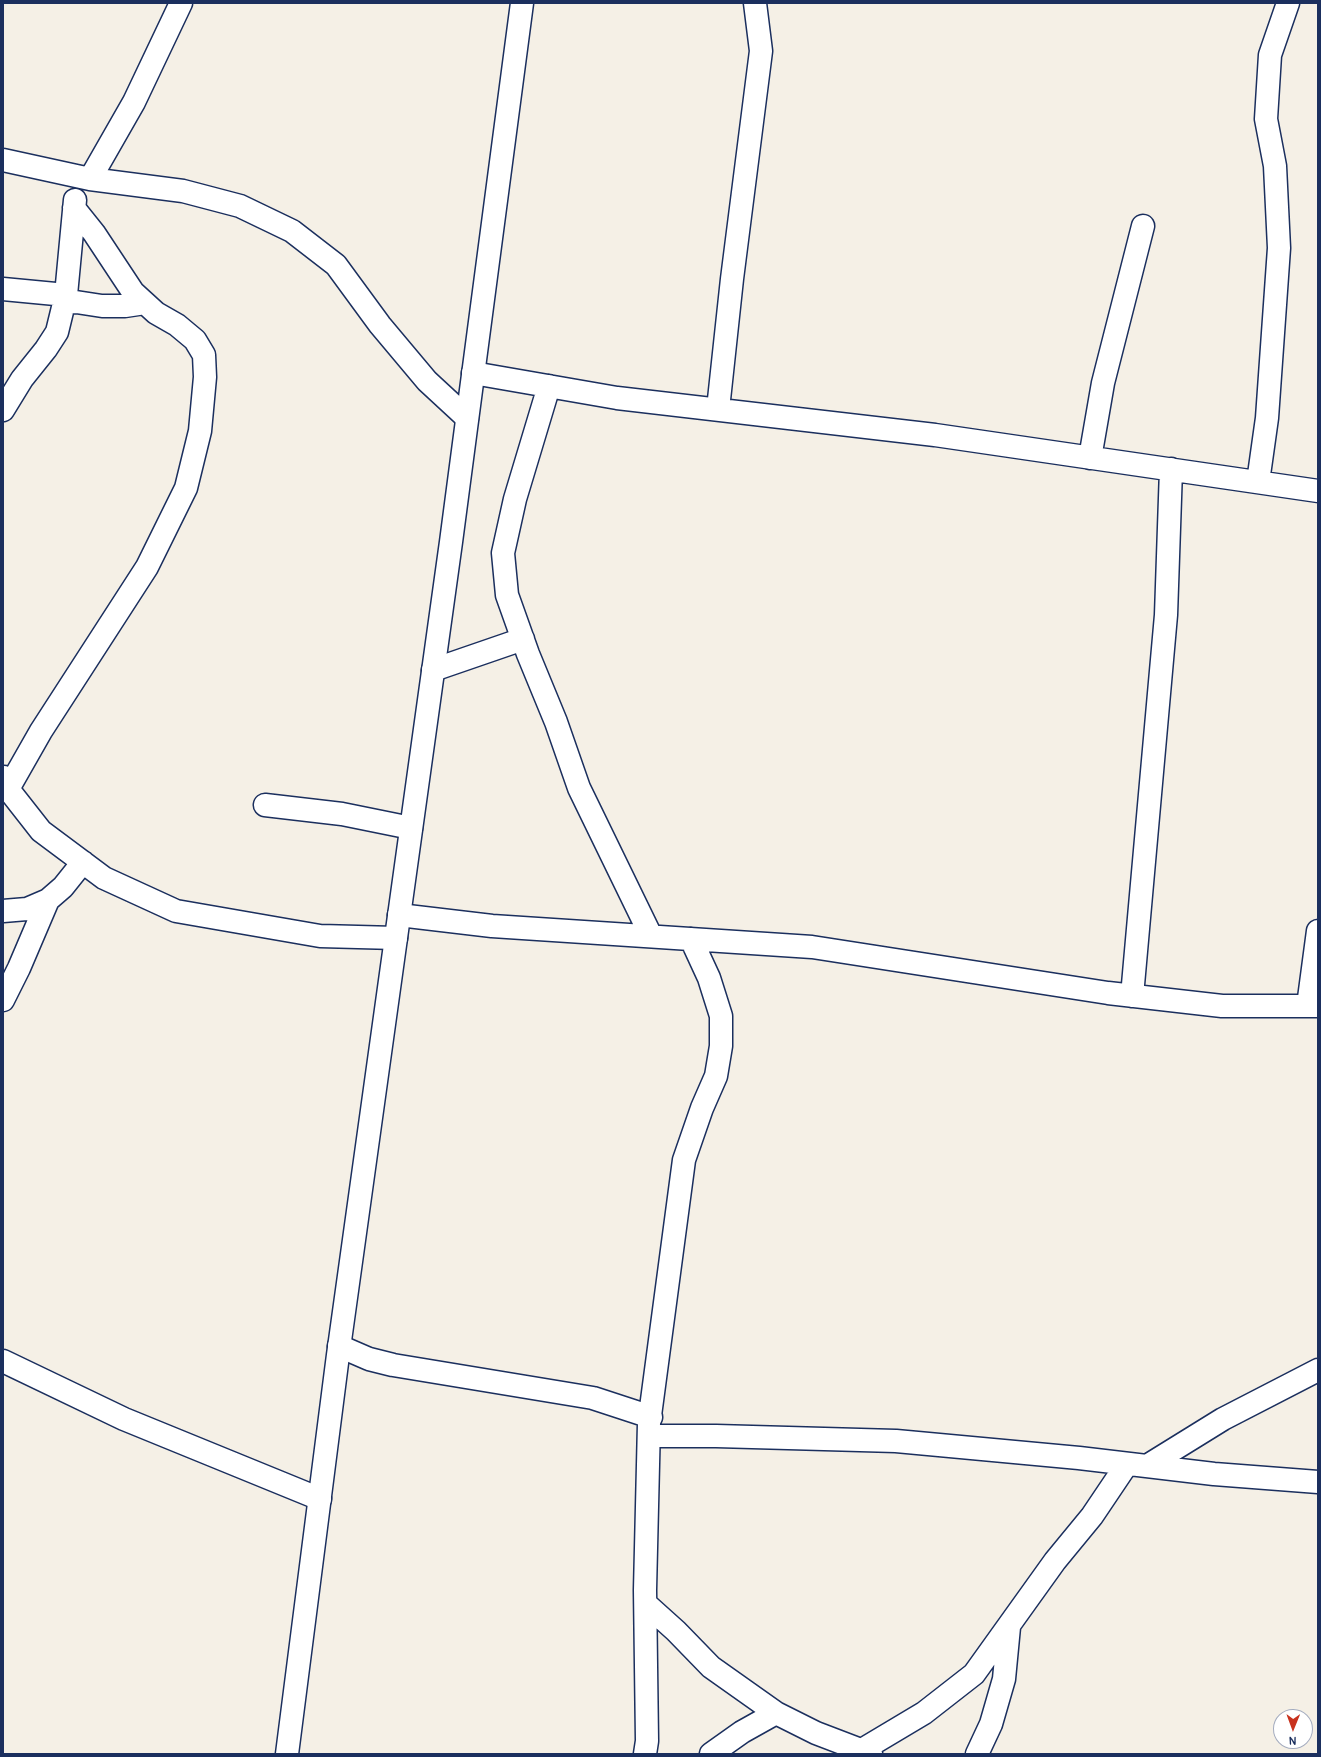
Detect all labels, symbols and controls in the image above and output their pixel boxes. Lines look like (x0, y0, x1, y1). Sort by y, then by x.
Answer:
north arrow (1273, 1709, 1313, 1749)
text: N (1289, 1734, 1297, 1747)

